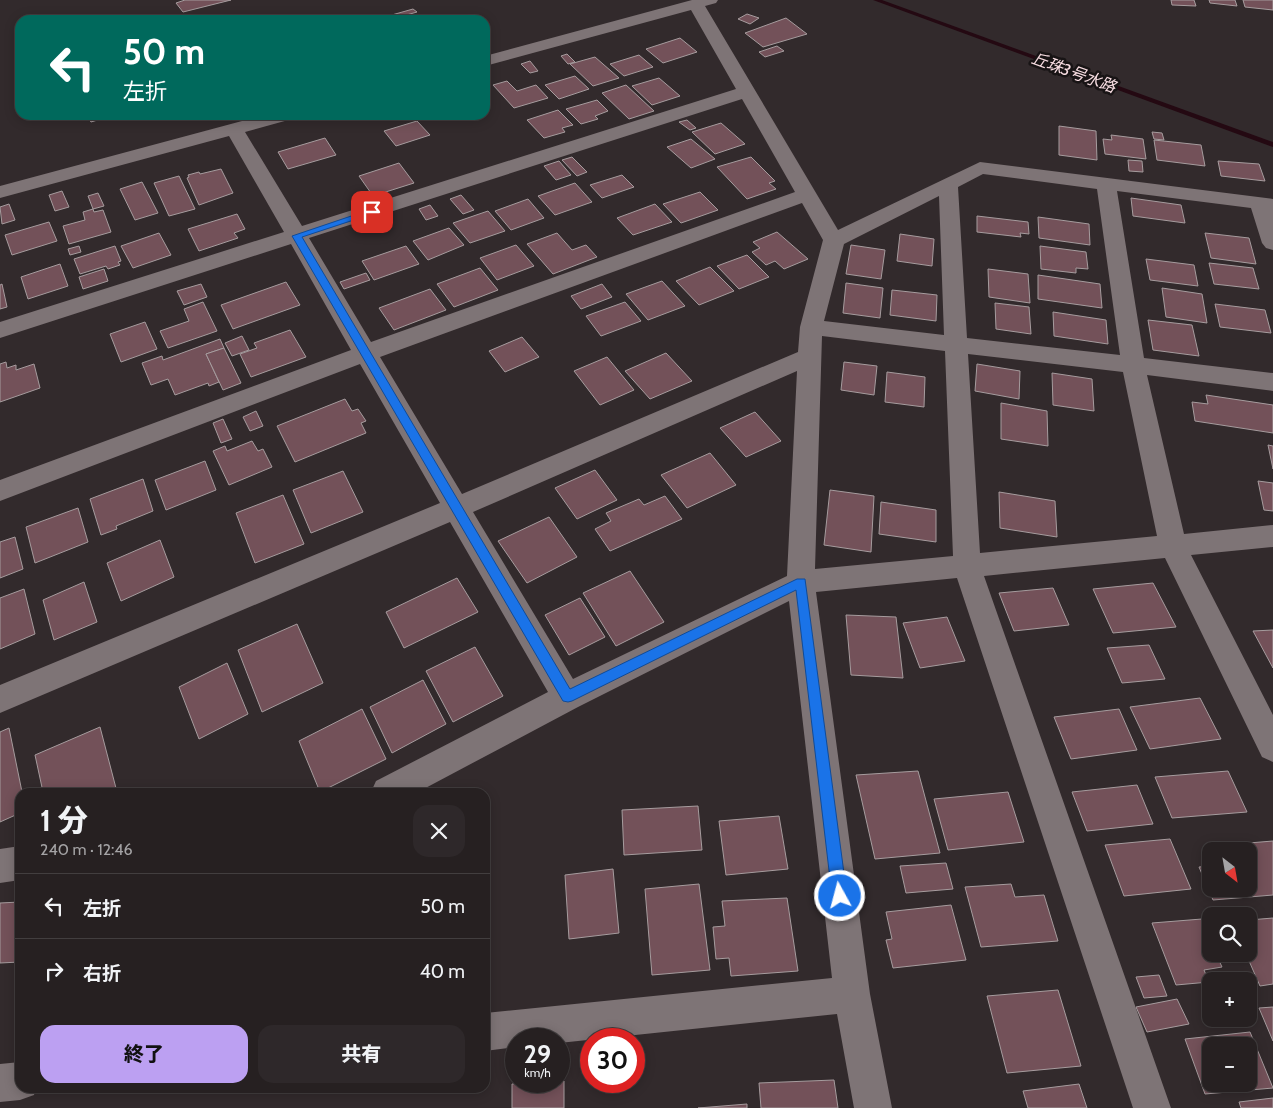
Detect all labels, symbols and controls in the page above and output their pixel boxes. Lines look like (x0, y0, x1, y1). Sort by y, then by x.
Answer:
text: 50 m (123, 30, 205, 73)
icon: left (40, 35, 105, 100)
water label: 丘珠3号水路 (1029, 48, 1120, 97)
text: 左折 (123, 78, 167, 105)
pin (351, 191, 393, 233)
icon: arrive (358, 198, 386, 226)
text: 1 分 (40, 802, 88, 839)
button: close (413, 805, 465, 857)
text: 240 m · 12:46 (40, 840, 133, 859)
north arrow (1202, 842, 1258, 898)
map controls (1202, 842, 1257, 1092)
position arrow (813, 869, 865, 921)
icon: left (40, 892, 68, 920)
text: 50 m (421, 895, 465, 918)
text: 左折 (83, 897, 121, 920)
button: search (1202, 907, 1257, 962)
icon: right (40, 957, 68, 985)
text: 40 m (420, 960, 465, 983)
text: 右折 (83, 962, 121, 985)
button: + (1202, 972, 1257, 1027)
button: 終了 (40, 1025, 248, 1083)
button: 共有 (258, 1025, 465, 1083)
speed limit sign: 30 (580, 1028, 645, 1093)
button: − (1202, 1037, 1257, 1092)
text: 29 (524, 1039, 551, 1069)
text: km/h (524, 1065, 551, 1080)

